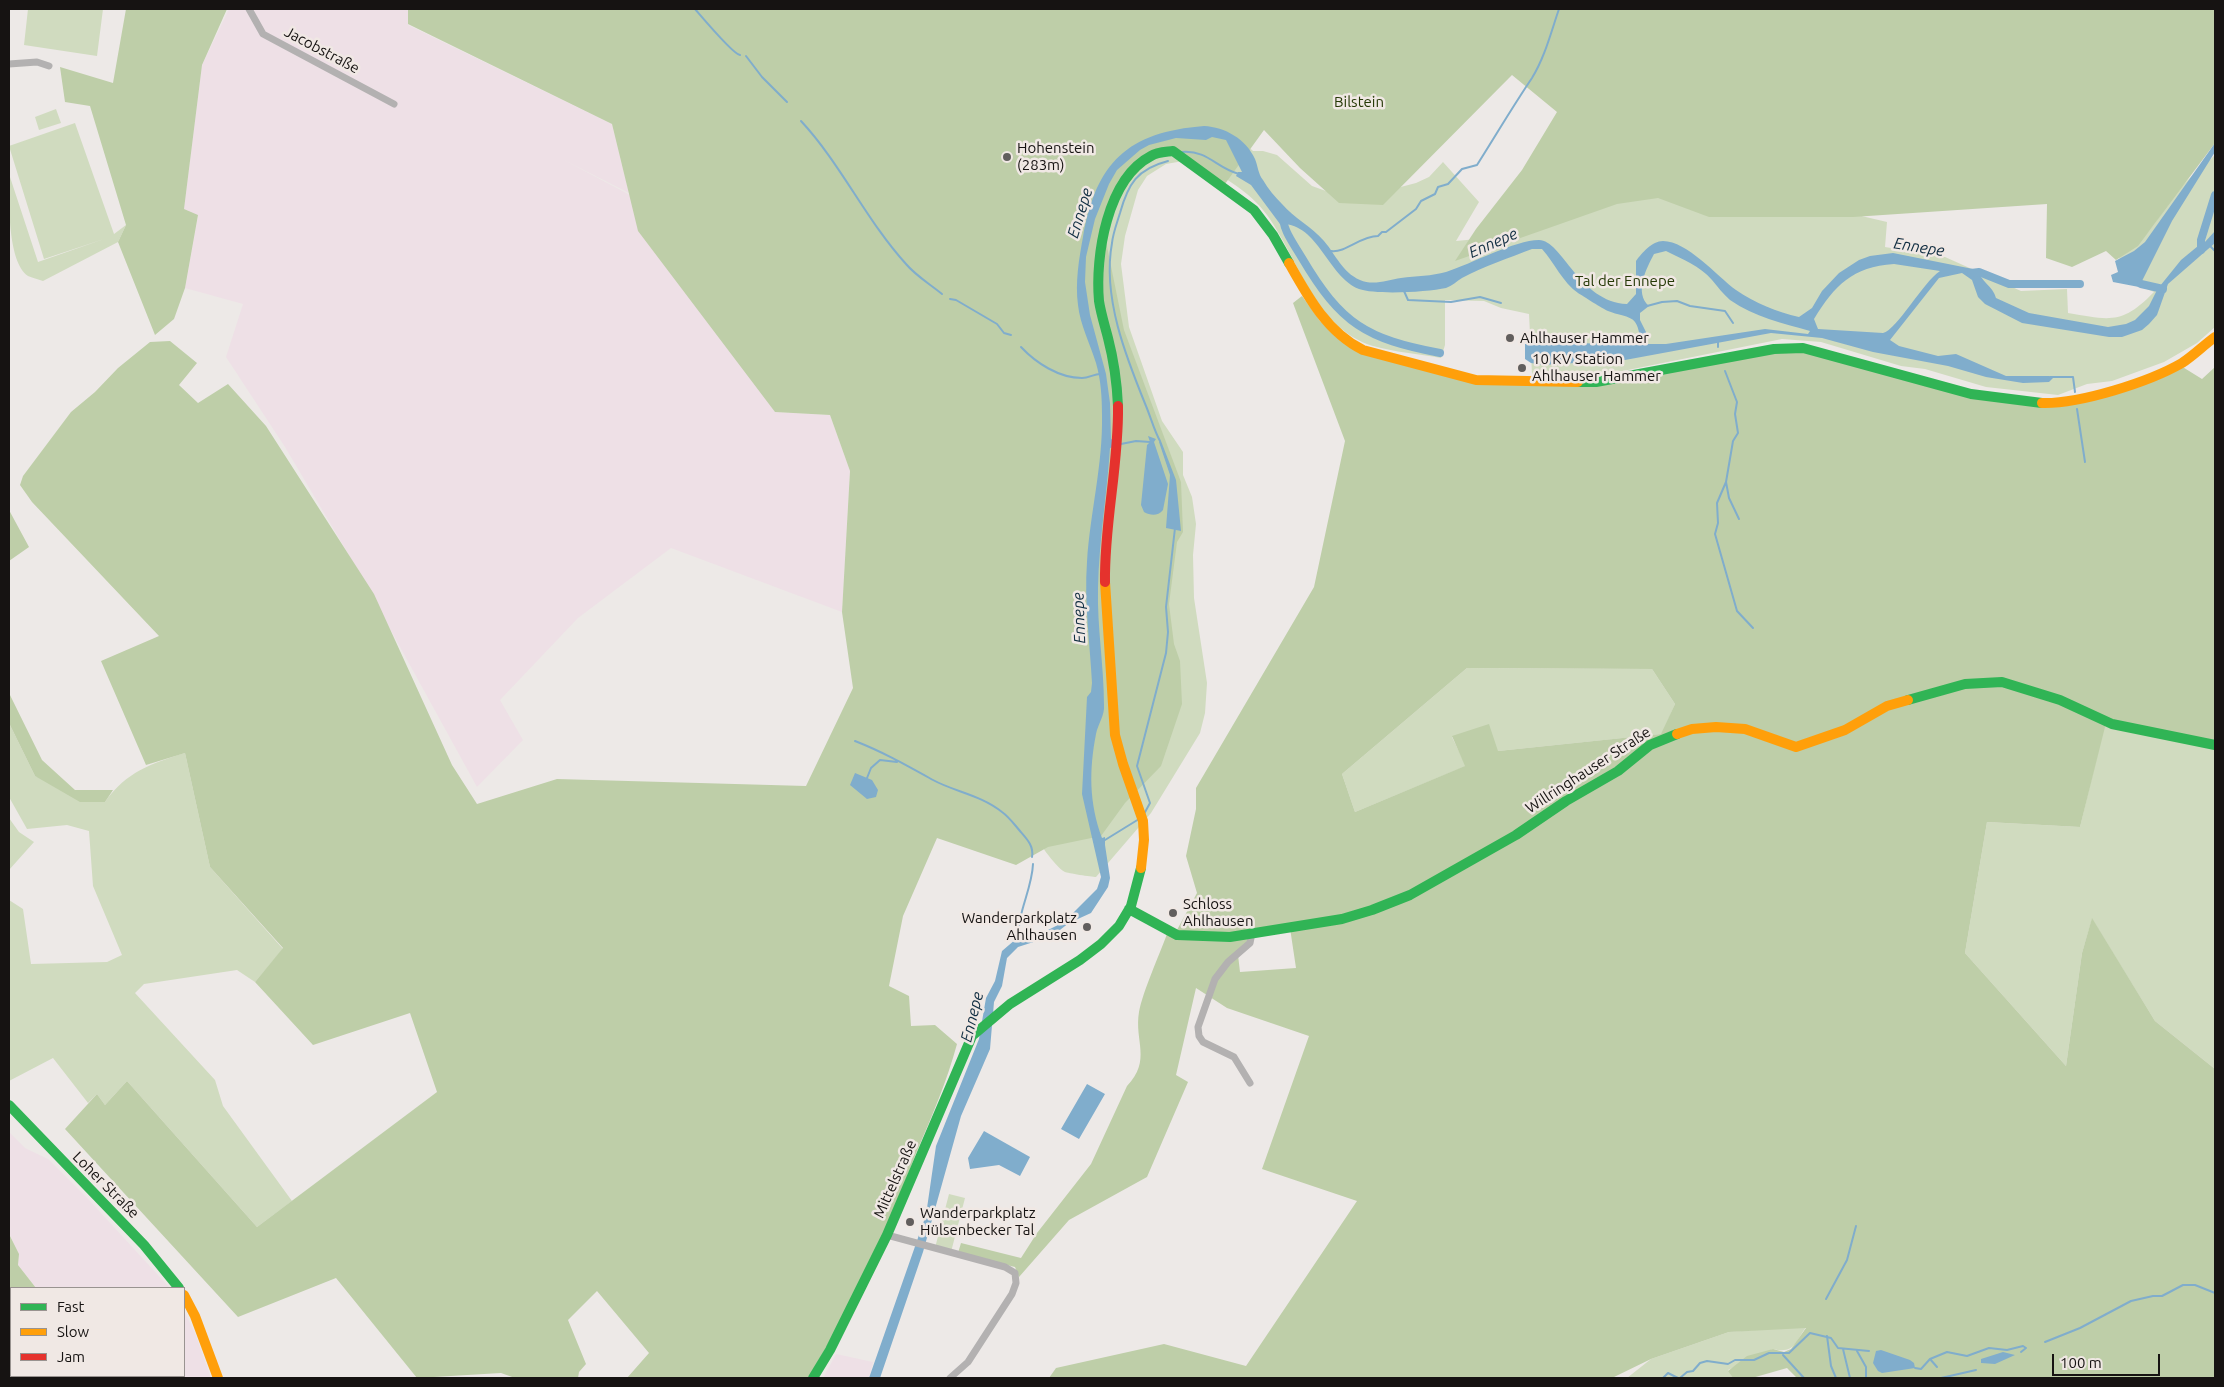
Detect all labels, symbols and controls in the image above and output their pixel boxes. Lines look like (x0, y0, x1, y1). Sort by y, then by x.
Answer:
street label: Jacobstraße (281, 23, 363, 77)
park label: Bilstein (1334, 93, 1384, 111)
place label: Hohenstein (283m) (1017, 139, 1095, 174)
marker: Hohenstein (283m) (1001, 151, 1013, 163)
water label: Ennepe (1063, 186, 1097, 240)
water label: Ennepe (1466, 224, 1520, 262)
water label: Ennepe (1892, 234, 1946, 260)
park label: Tal der Ennepe (1575, 272, 1675, 290)
place label: Ahlhauser Hammer (1520, 329, 1649, 347)
marker: Ahlhauser Hammer (1504, 332, 1516, 344)
place label: 10 KV Station Ahlhauser Hammer (1532, 350, 1661, 385)
marker: 10 KV Station Ahlhauser Hammer (1516, 362, 1528, 374)
water label: Ennepe (1069, 592, 1089, 644)
street label: Willringhauser Straße (1522, 723, 1654, 817)
place label: Schloss Ahlhausen (1183, 895, 1253, 930)
marker: Schloss Ahlhausen (1167, 907, 1179, 919)
place label: Wanderparkplatz Ahlhausen (961, 909, 1077, 944)
marker: Wanderparkplatz Ahlhausen (1081, 921, 1093, 933)
water label: Ennepe (956, 990, 988, 1044)
street label: Mittelstraße (870, 1137, 920, 1221)
street label: Loher Straße (69, 1148, 143, 1222)
place label: Wanderparkplatz Hülsenbecker Tal (920, 1204, 1036, 1239)
marker: Wanderparkplatz Hülsenbecker Tal (904, 1216, 916, 1228)
legend (10, 1287, 185, 1377)
text: Fast (57, 1298, 84, 1315)
text: Slow (57, 1323, 89, 1340)
scale bar (2054, 1344, 2162, 1376)
text: Jam (57, 1348, 85, 1365)
text: 100 m (2060, 1354, 2102, 1371)

